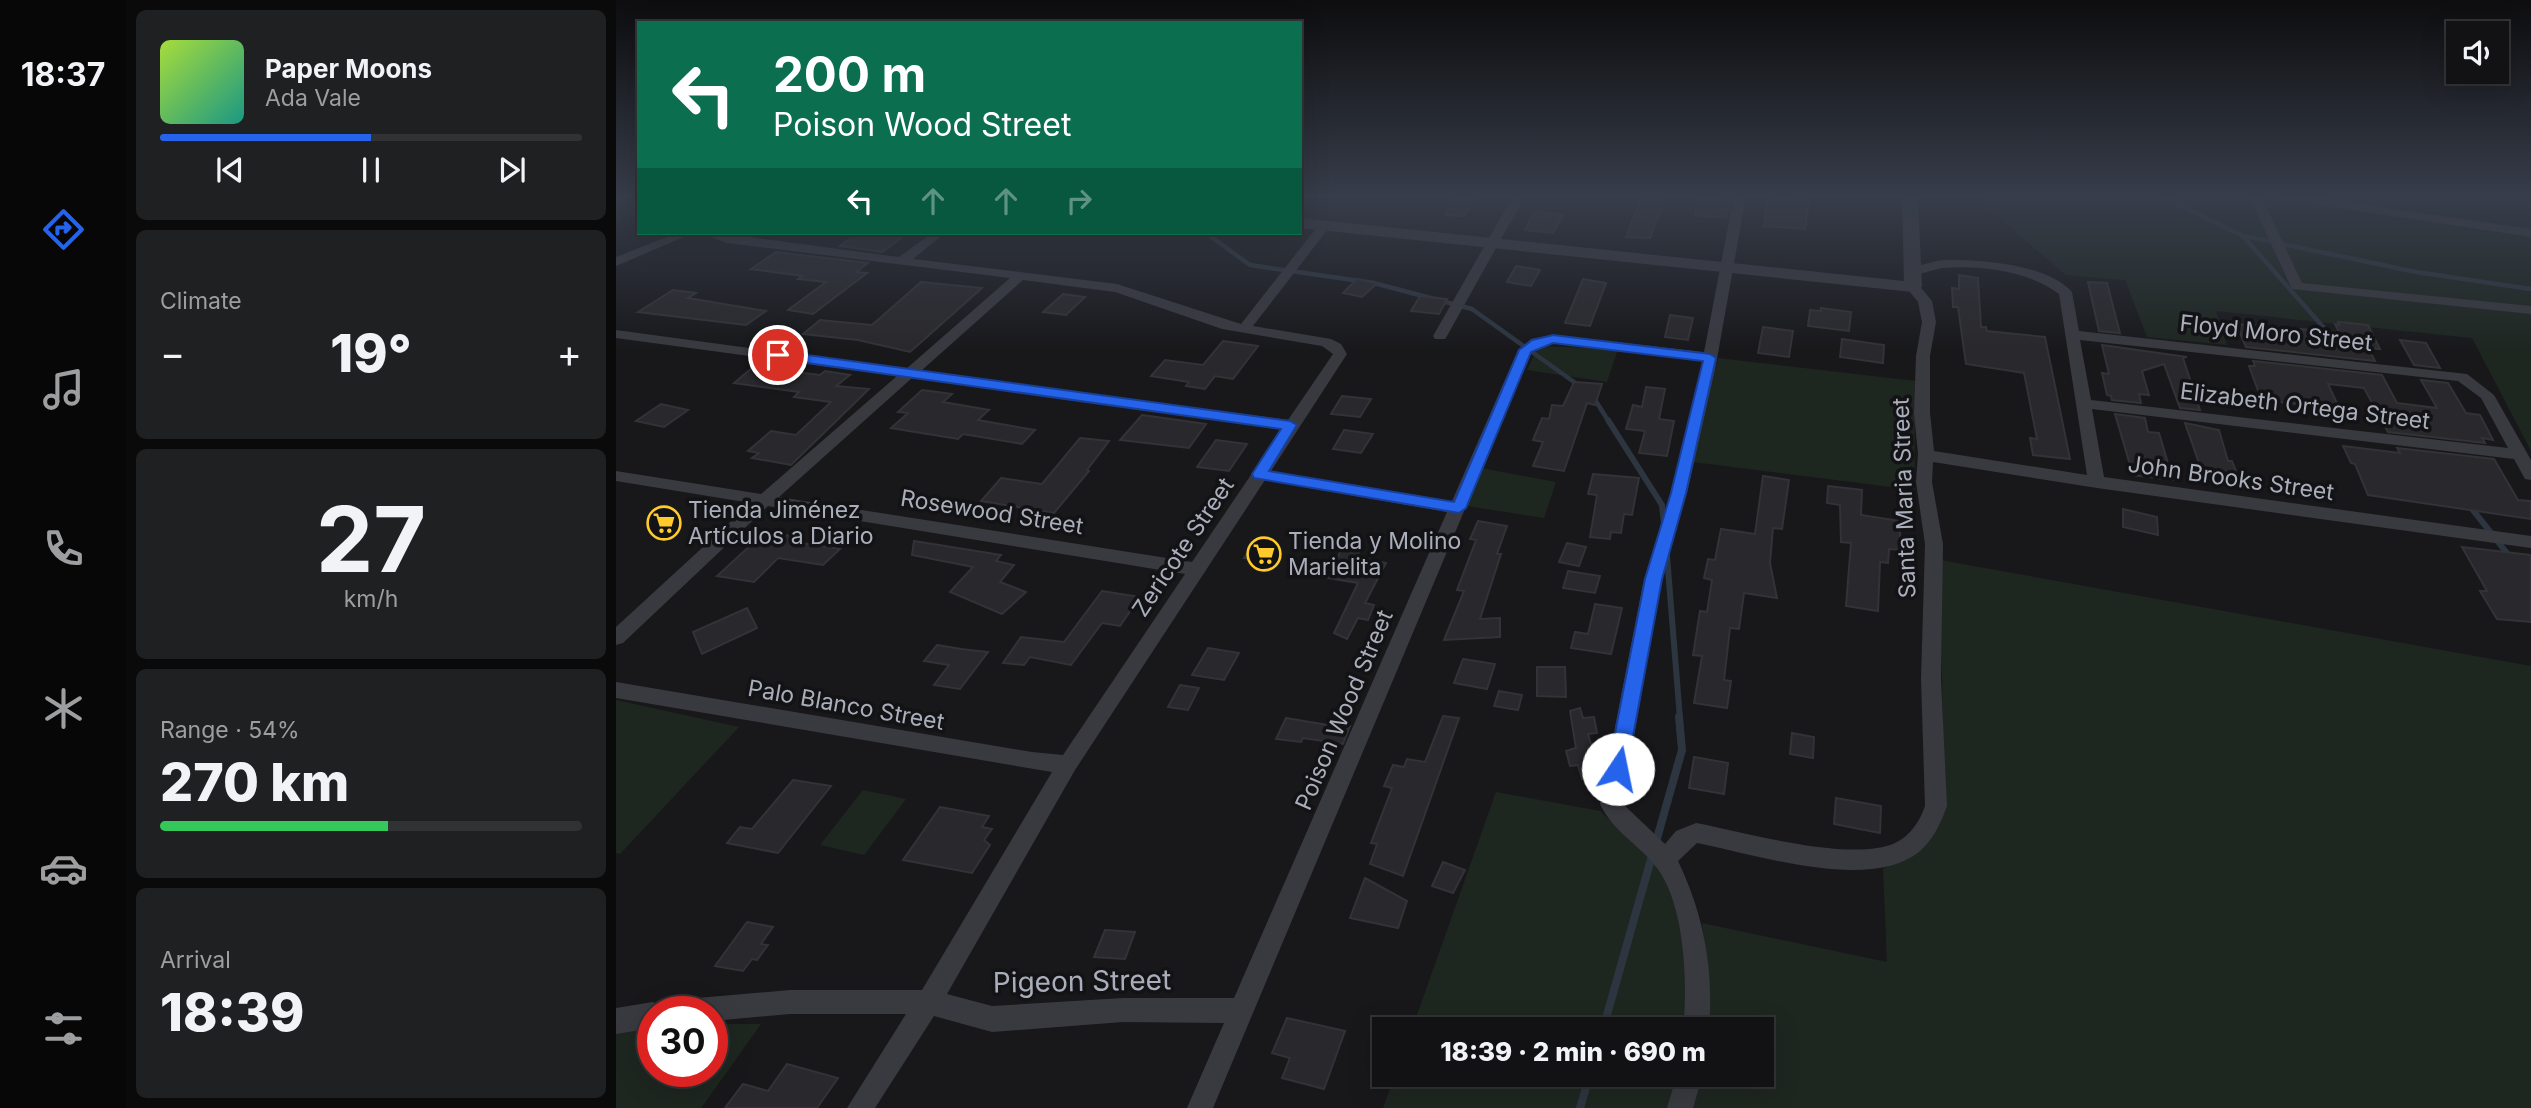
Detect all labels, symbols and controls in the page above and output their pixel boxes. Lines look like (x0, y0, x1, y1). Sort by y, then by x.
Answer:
map controls (2446, 21, 2509, 84)
button: sound (2446, 21, 2509, 84)
text: 200 m (773, 45, 926, 104)
icon: left (658, 49, 749, 140)
text: Paper Moons (265, 53, 432, 84)
text: 18:37 (21, 55, 105, 94)
text: Ada Vale (265, 84, 361, 112)
text: Poison Wood Street (773, 105, 1071, 144)
icon: previous (211, 151, 249, 189)
icon: pause (352, 151, 390, 189)
icon: next (493, 151, 531, 189)
icon: left (841, 182, 879, 220)
icon: ahead (914, 182, 952, 220)
icon: ahead (987, 182, 1025, 220)
icon: right (1060, 182, 1098, 220)
icon: directions (39, 205, 88, 254)
text: Climate (160, 287, 242, 315)
street label: Floyd Moro Street (2178, 309, 2374, 357)
text: 19° (330, 322, 412, 385)
pin (748, 325, 808, 385)
text: − (160, 330, 185, 376)
text: + (557, 330, 582, 376)
icon: arrive (759, 336, 797, 374)
icon: music (39, 365, 88, 414)
street label: Elizabeth Ortega Street (2179, 377, 2432, 435)
street label: Santa Maria Street (1886, 397, 1921, 599)
street label: John Brooks Street (2126, 450, 2336, 506)
street label: Zericote Street (1126, 472, 1240, 622)
text: 27 (316, 484, 426, 594)
street label: Rosewood Street (899, 484, 1086, 540)
place label: Tienda Jiménez Artículos a Diario (688, 496, 874, 550)
supermarket icon: Tienda Jiménez Artículos a Diario (645, 504, 683, 542)
icon: phone (39, 524, 88, 573)
place label: Tienda y Molino Marielita (1288, 527, 1461, 581)
supermarket icon: Tienda y Molino Marielita (1245, 535, 1283, 573)
text: km/h (344, 585, 398, 613)
street label: Poison Wood Street (1289, 605, 1399, 814)
street label: Palo Blanco Street (746, 674, 947, 736)
icon: climate (39, 684, 88, 733)
text: Range · 54% (160, 716, 300, 744)
position arrow (1581, 732, 1655, 806)
text: 270 km (160, 751, 349, 814)
icon: car (39, 844, 88, 893)
text: Arrival (160, 946, 231, 974)
street label: Pigeon Street (993, 962, 1171, 1000)
text: 18:39 (160, 981, 304, 1044)
speed limit sign: 30 (637, 996, 728, 1087)
icon: filters (39, 1004, 88, 1053)
text: 18:39 · 2 min · 690 m (1440, 1036, 1706, 1067)

